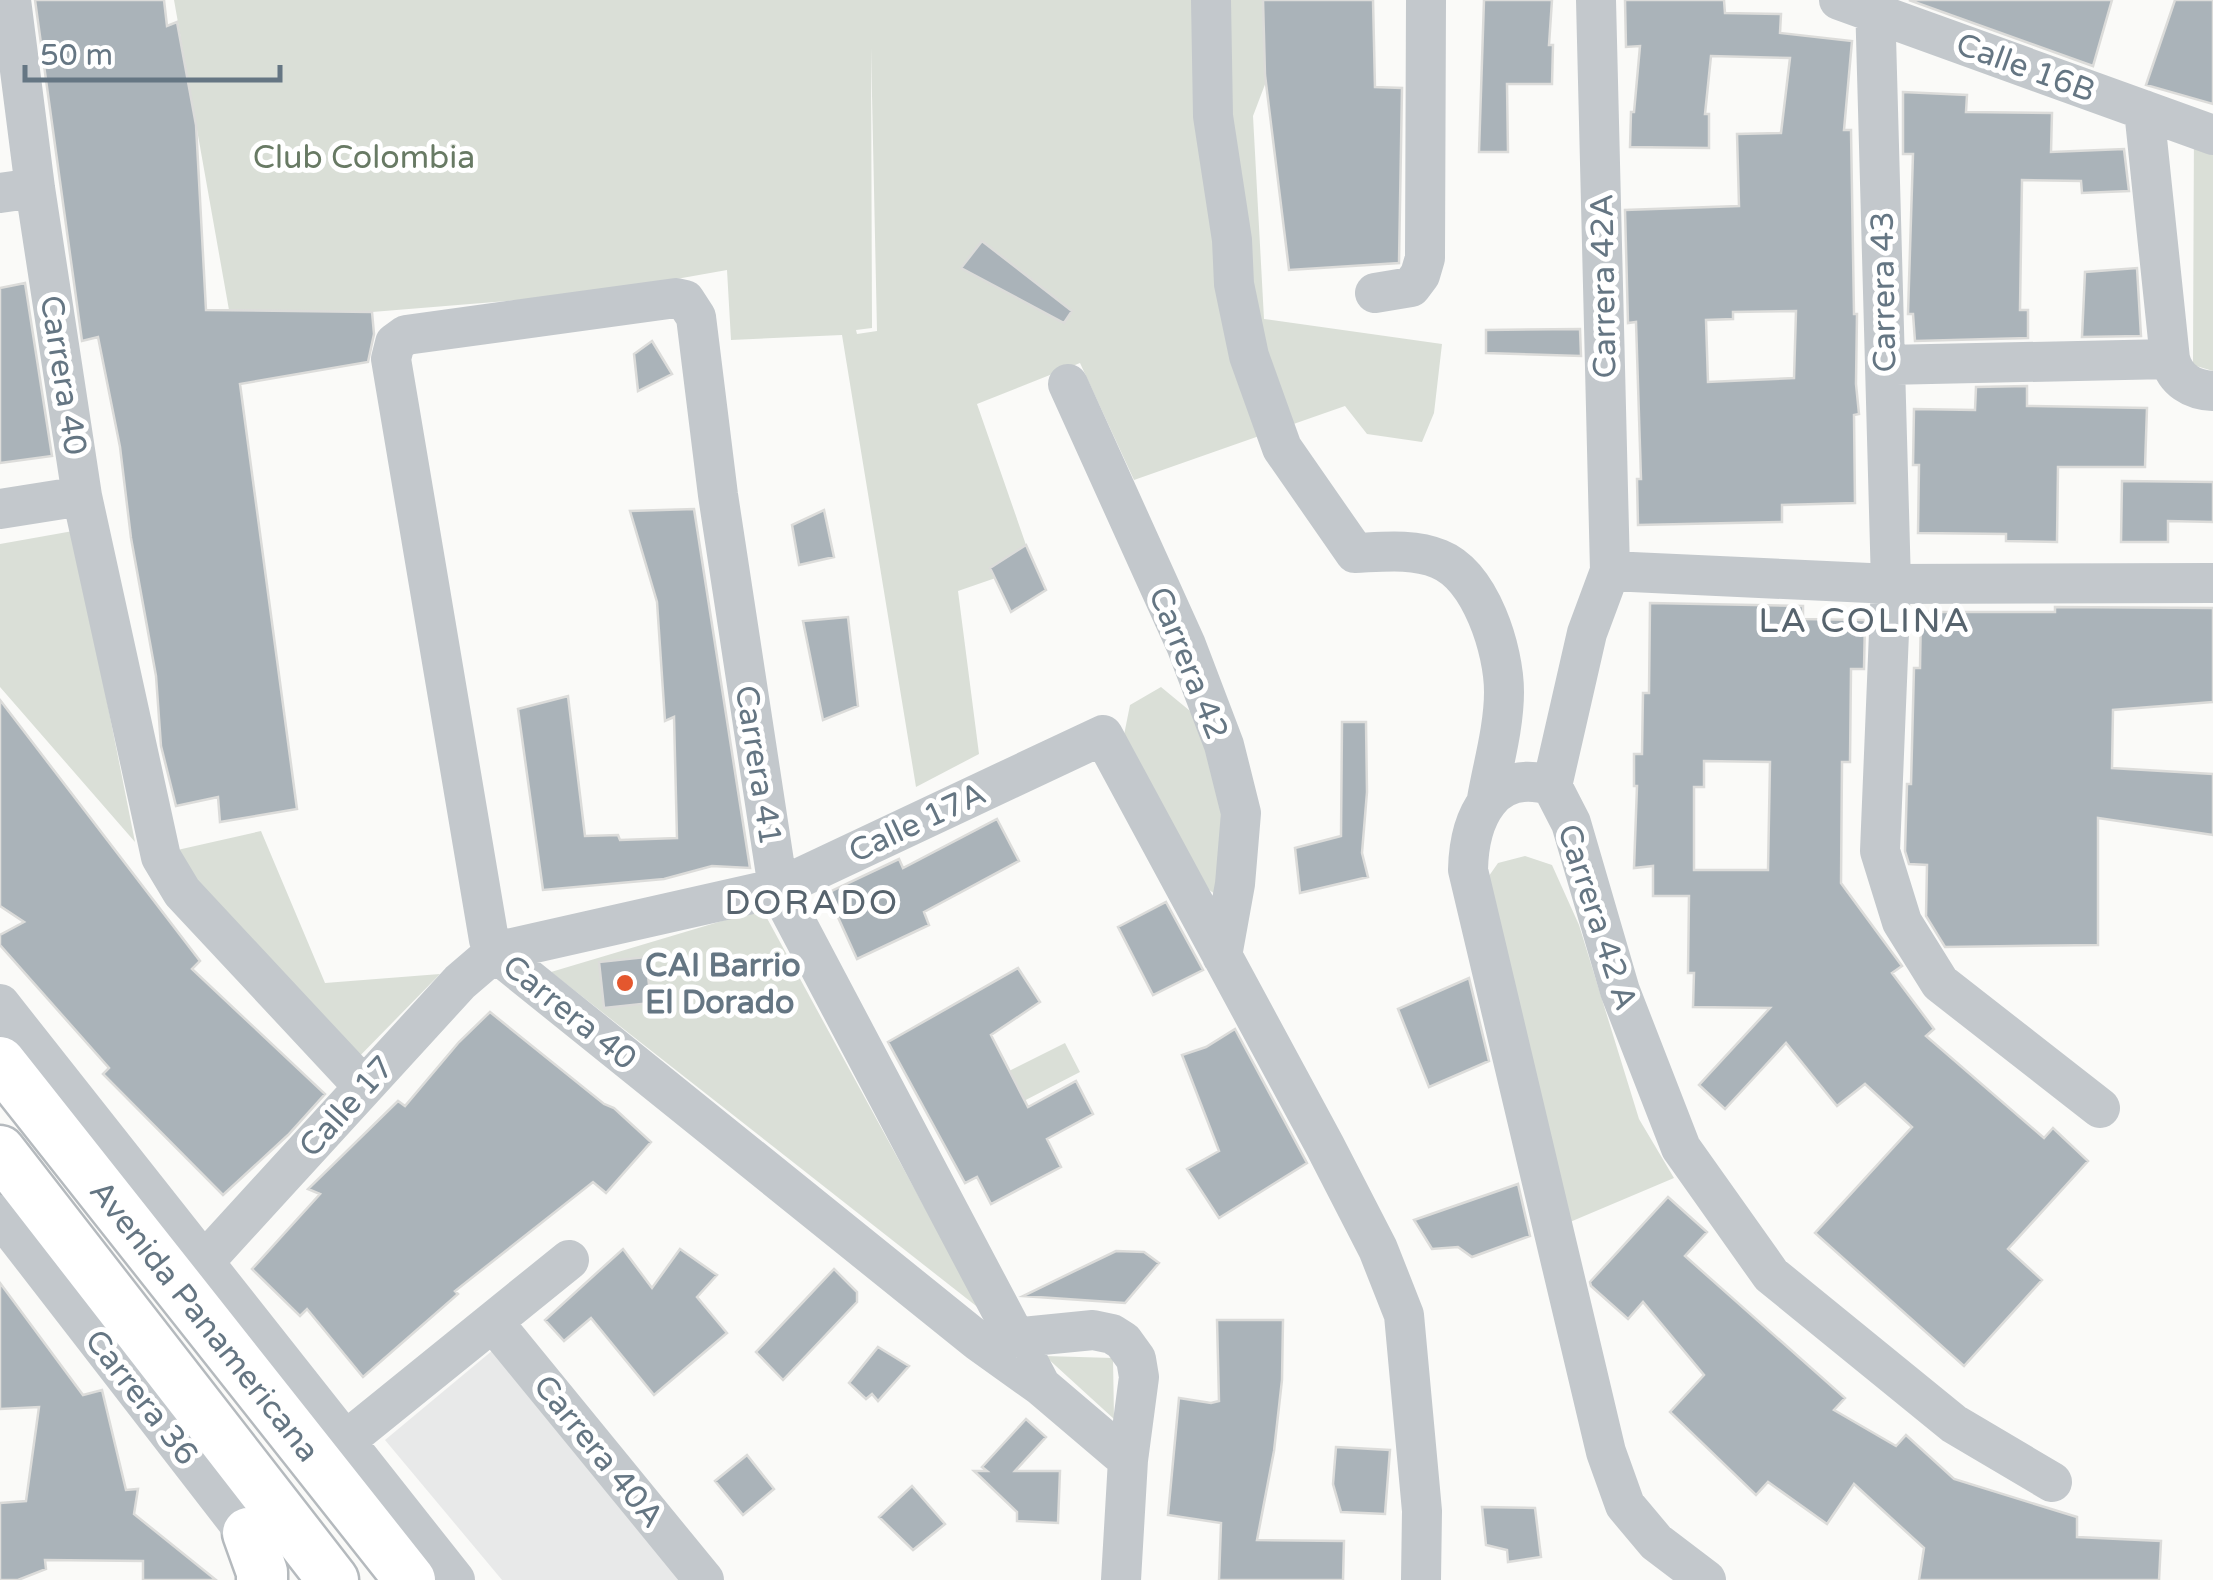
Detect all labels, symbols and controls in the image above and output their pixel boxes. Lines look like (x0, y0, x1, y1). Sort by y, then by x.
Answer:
scale bar (25, 20, 280, 82)
street label: Calle 16B (1951, 25, 2100, 111)
text: 50 m (40, 37, 113, 74)
park label: Club Colombia (253, 139, 475, 177)
street label: Carrera 42A (1583, 193, 1625, 379)
street label: Carrera 43 (1864, 211, 1904, 373)
street label: Carrera 40 (32, 293, 94, 458)
street label: Carrera 42 (1140, 582, 1236, 745)
district label: LA COLINA (1758, 600, 1972, 642)
street label: Carrera 41 (727, 683, 789, 848)
street label: Calle 17A (843, 775, 992, 871)
street label: Carrera 42 A (1549, 820, 1645, 1015)
district label: DORADO (724, 882, 900, 924)
street label: Carrera 40 (495, 947, 644, 1078)
place label: CAI Barrio El Dorado (645, 947, 801, 1022)
marker: CAI Barrio El Dorado (614, 972, 636, 994)
street label: Calle 17 (292, 1048, 402, 1165)
street label: Avenida Panamericana (81, 1173, 327, 1470)
street label: Carrera 36 (77, 1322, 206, 1473)
street label: Carrera 40A (525, 1368, 671, 1535)

